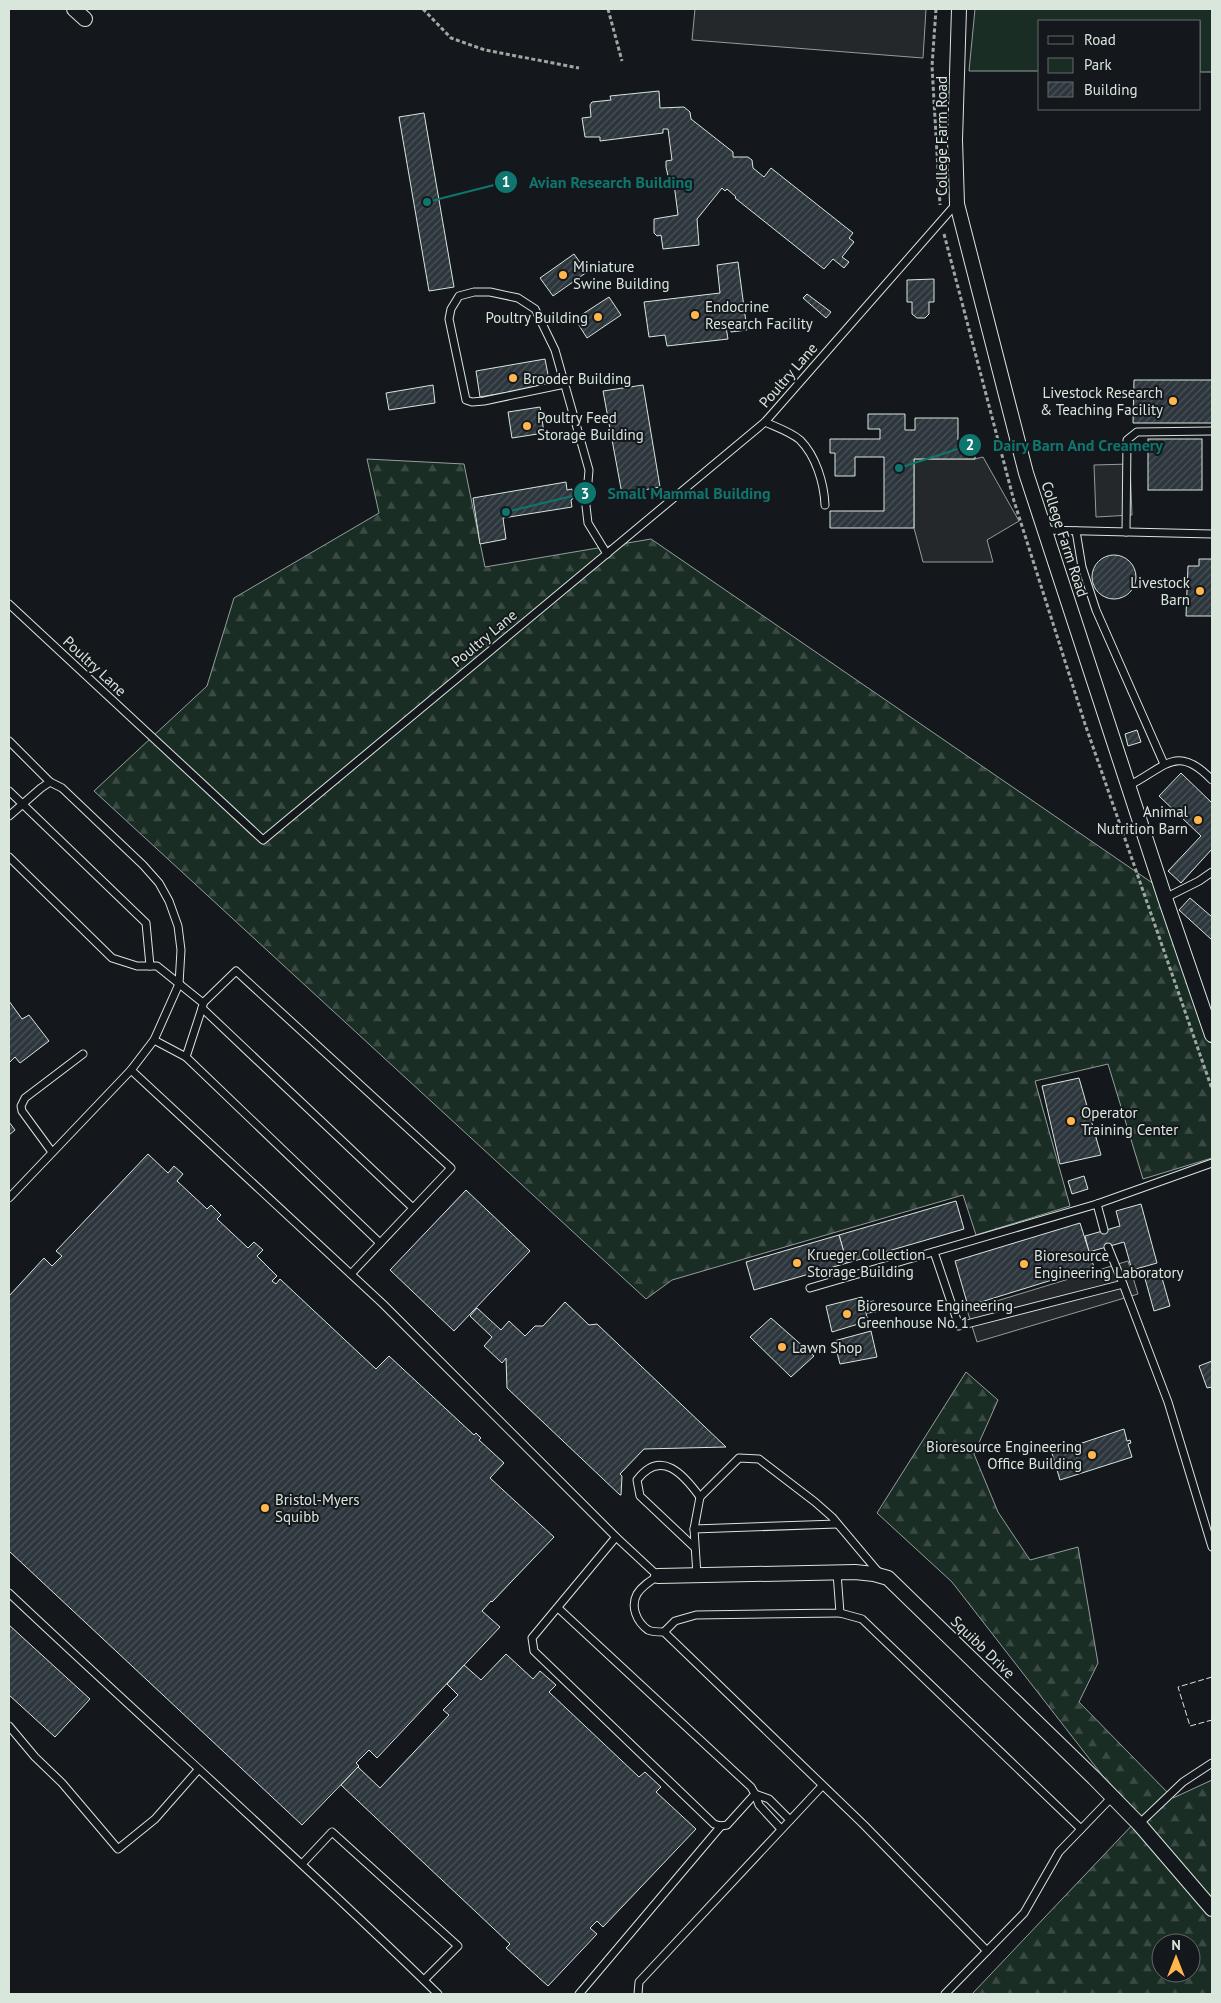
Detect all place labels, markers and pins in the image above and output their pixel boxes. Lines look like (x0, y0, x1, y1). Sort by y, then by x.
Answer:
callout: Avian Research Building (494, 166, 703, 197)
place label: Miniature Swine Building (573, 257, 669, 293)
marker: Miniature Swine Building (557, 269, 569, 281)
place label: Endocrine Research Facility (705, 297, 813, 333)
place label: Poultry Building (485, 308, 588, 327)
marker: Endocrine Research Facility (689, 309, 701, 321)
marker: Poultry Building (592, 311, 604, 323)
place label: Brooder Building (523, 369, 631, 388)
marker: Brooder Building (507, 372, 519, 384)
place label: Livestock Research & Teaching Facility (1040, 383, 1163, 419)
marker: Livestock Research & Teaching Facility (1167, 395, 1179, 407)
place label: Poultry Feed Storage Building (537, 408, 644, 444)
marker: Poultry Feed Storage Building (521, 420, 533, 432)
callout: Dairy Barn And Creamery (957, 430, 1174, 461)
callout: Small Mammal Building (572, 478, 781, 509)
place label: Livestock Barn (1130, 573, 1191, 609)
marker: Livestock Barn (1194, 585, 1206, 597)
place label: Animal Nutrition Barn (1097, 802, 1189, 838)
marker: Animal Nutrition Barn (1192, 814, 1204, 826)
place label: Operator Training Center (1081, 1103, 1178, 1139)
marker: Operator Training Center (1065, 1115, 1077, 1127)
place label: Krueger Collection Storage Building (807, 1245, 926, 1281)
place label: Bioresource Engineering Laboratory (1034, 1246, 1184, 1282)
marker: Krueger Collection Storage Building (791, 1257, 803, 1269)
marker: Bioresource Engineering Laboratory (1018, 1258, 1030, 1270)
place label: Bioresource Engineering Greenhouse No. 1 (857, 1296, 1013, 1332)
marker: Bioresource Engineering Greenhouse No. 1 (841, 1308, 853, 1320)
place label: Lawn Shop (792, 1338, 862, 1357)
marker: Lawn Shop (776, 1341, 788, 1353)
place label: Bioresource Engineering Office Building (926, 1437, 1082, 1473)
marker: Bioresource Engineering Office Building (1086, 1449, 1098, 1461)
place label: Bristol-Myers Squibb (275, 1490, 360, 1526)
marker: Bristol-Myers Squibb (259, 1502, 271, 1514)

